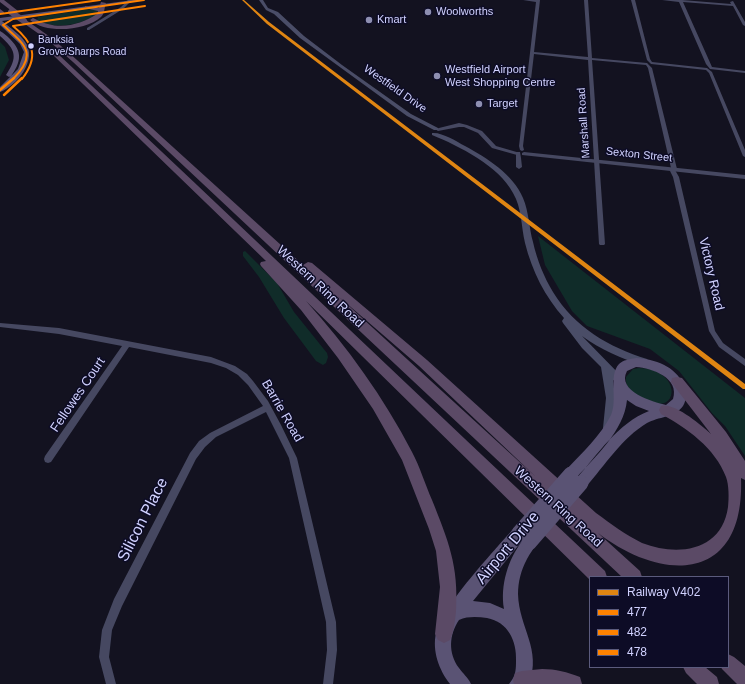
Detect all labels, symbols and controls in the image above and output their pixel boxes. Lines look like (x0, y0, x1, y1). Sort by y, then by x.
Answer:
place label: Woolworths (436, 5, 493, 19)
marker: Woolworths (423, 7, 433, 17)
place label: Kmart (377, 13, 406, 27)
marker: Kmart (364, 15, 374, 25)
place label: Banksia Grove/Sharps Road (38, 34, 126, 58)
marker: Banksia Grove/Sharps Road (26, 41, 36, 51)
street label: Westfield Drive (361, 62, 429, 116)
place label: Westfield Airport West Shopping Centre (445, 63, 555, 89)
marker: Westfield Airport West Shopping Centre (432, 71, 442, 81)
street label: Marshall Road (575, 87, 593, 159)
place label: Target (487, 97, 518, 111)
marker: Target (474, 99, 484, 109)
street label: Sexton Street (605, 145, 673, 165)
street label: Victory Road (695, 236, 727, 312)
street label: Western Ring Road (273, 243, 367, 331)
street label: Fellowes Court (47, 355, 109, 435)
street label: Barrie Road (258, 377, 306, 445)
street label: Western Ring Road (511, 463, 605, 551)
street label: Silicon Place (114, 475, 172, 565)
street label: Airport Drive (472, 508, 544, 588)
legend (589, 576, 729, 668)
text: Railway V402 (627, 585, 700, 599)
text: 477 (627, 605, 647, 619)
text: 482 (627, 625, 647, 639)
text: 478 (627, 645, 647, 659)

